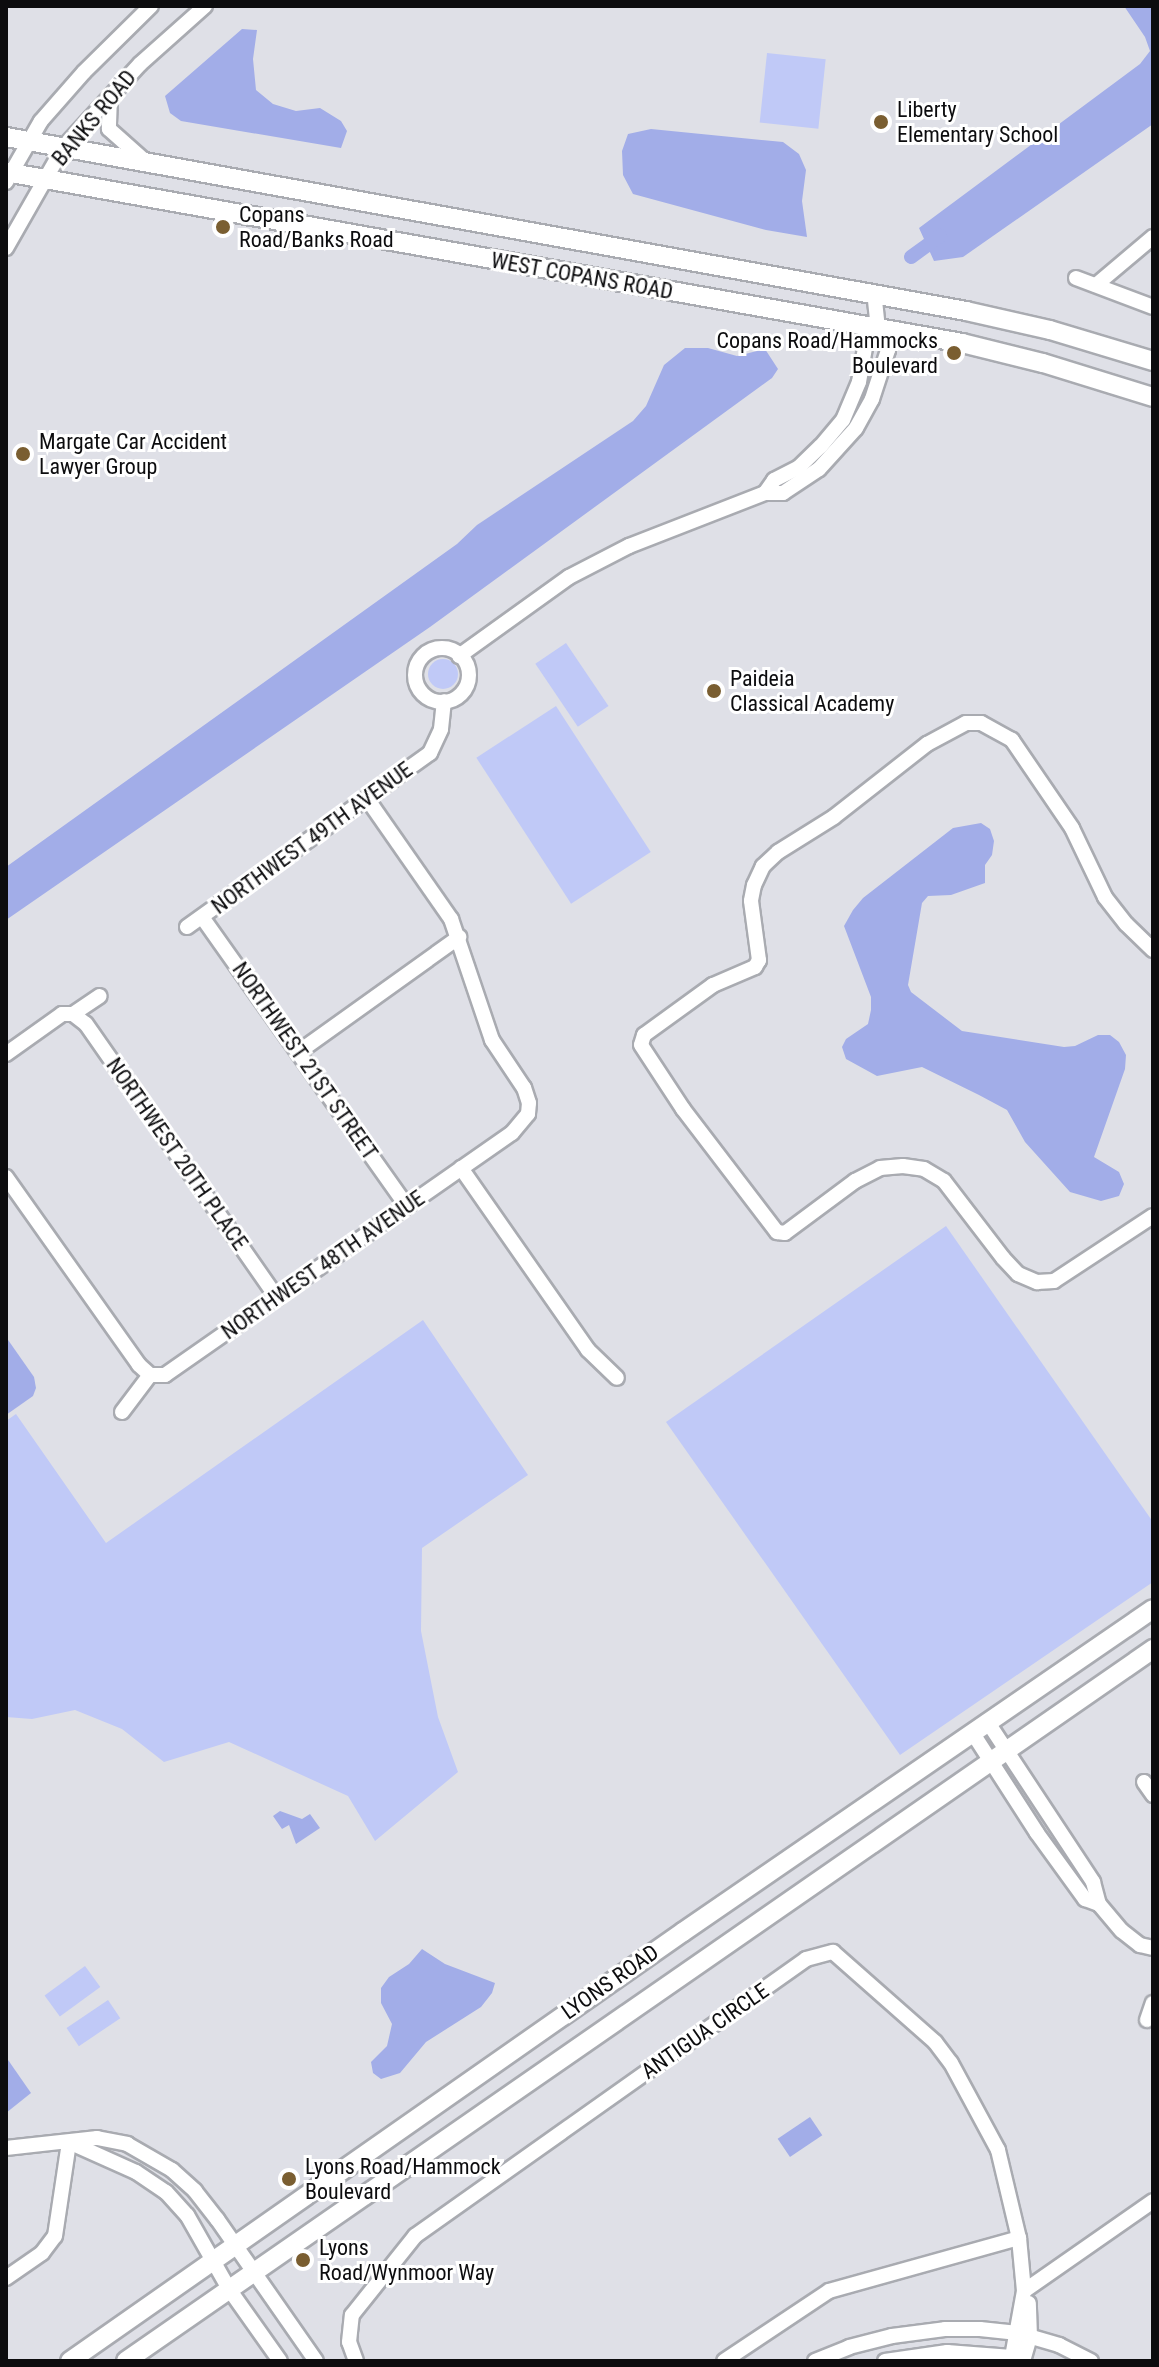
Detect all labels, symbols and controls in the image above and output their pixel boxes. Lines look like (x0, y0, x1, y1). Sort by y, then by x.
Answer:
street label: BANKS ROAD (46, 65, 142, 171)
place label: Liberty Elementary School (897, 96, 1058, 148)
marker: Liberty Elementary School (872, 113, 890, 131)
place label: Copans Road/Banks Road (239, 201, 394, 252)
marker: Copans Road/Banks Road (214, 218, 232, 236)
street label: WEST COPANS ROAD (489, 247, 675, 305)
place label: Copans Road/Hammocks Boulevard (717, 327, 938, 378)
marker: Copans Road/Hammocks Boulevard (945, 344, 963, 362)
place label: Margate Car Accident Lawyer Group (39, 428, 227, 480)
marker: Margate Car Accident Lawyer Group (14, 445, 32, 463)
place label: Paideia Classical Academy (730, 665, 894, 716)
marker: Paideia Classical Academy (705, 682, 723, 700)
street label: NORTHWEST 49TH AVENUE (206, 756, 418, 920)
street label: NORTHWEST 21ST STREET (226, 957, 384, 1165)
street label: NORTHWEST 20TH PLACE (100, 1053, 254, 1255)
street label: NORTHWEST 48TH AVENUE (216, 1185, 430, 1345)
street label: LYONS ROAD (556, 1939, 664, 2025)
street label: ANTIGUA CIRCLE (636, 1977, 774, 2085)
place label: Lyons Road/Hammock Boulevard (305, 2153, 501, 2204)
marker: Lyons Road/Hammock Boulevard (280, 2170, 298, 2188)
place label: Lyons Road/Wynmoor Way (319, 2234, 494, 2286)
marker: Lyons Road/Wynmoor Way (294, 2251, 312, 2269)

